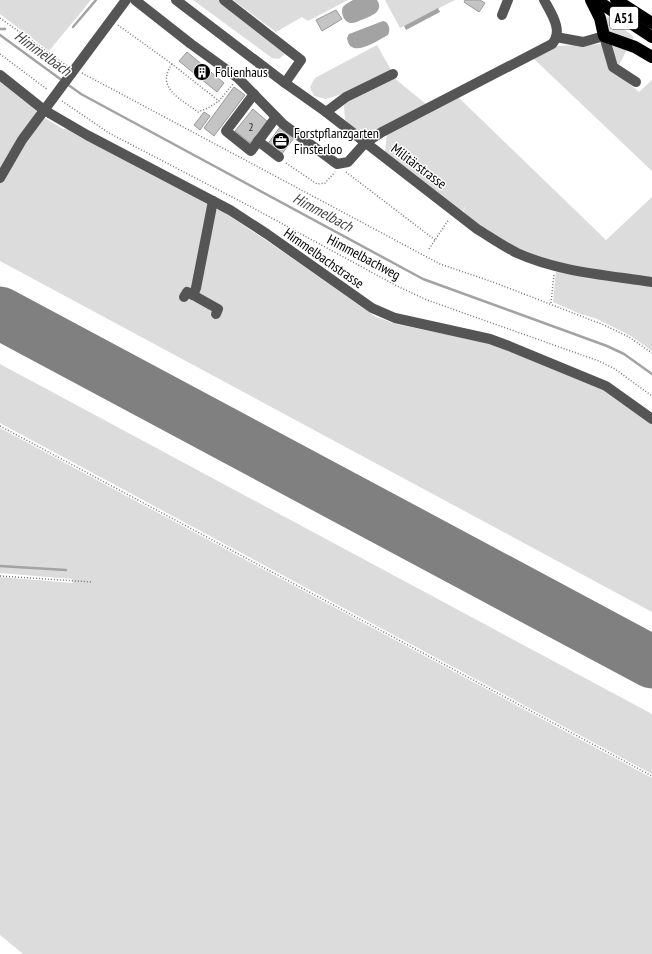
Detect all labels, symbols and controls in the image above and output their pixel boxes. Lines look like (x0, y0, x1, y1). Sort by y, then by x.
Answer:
road number: A51 (610, 7, 638, 29)
water label: Himmelbach (11, 26, 76, 81)
building icon: Folienhaus (192, 62, 212, 82)
place label: Folienhaus (215, 63, 268, 81)
house number: 2 (248, 119, 254, 134)
place label: Forstpflanzgarten Finsterloo (294, 124, 379, 158)
office icon: Forstpflanzgarten Finsterloo (271, 131, 291, 151)
street label: Militärstrasse (388, 139, 450, 193)
water label: Himmelbach (290, 188, 357, 236)
street label: Himmelbachstrasse (280, 224, 368, 292)
street label: Himmelbachweg (324, 230, 404, 284)

